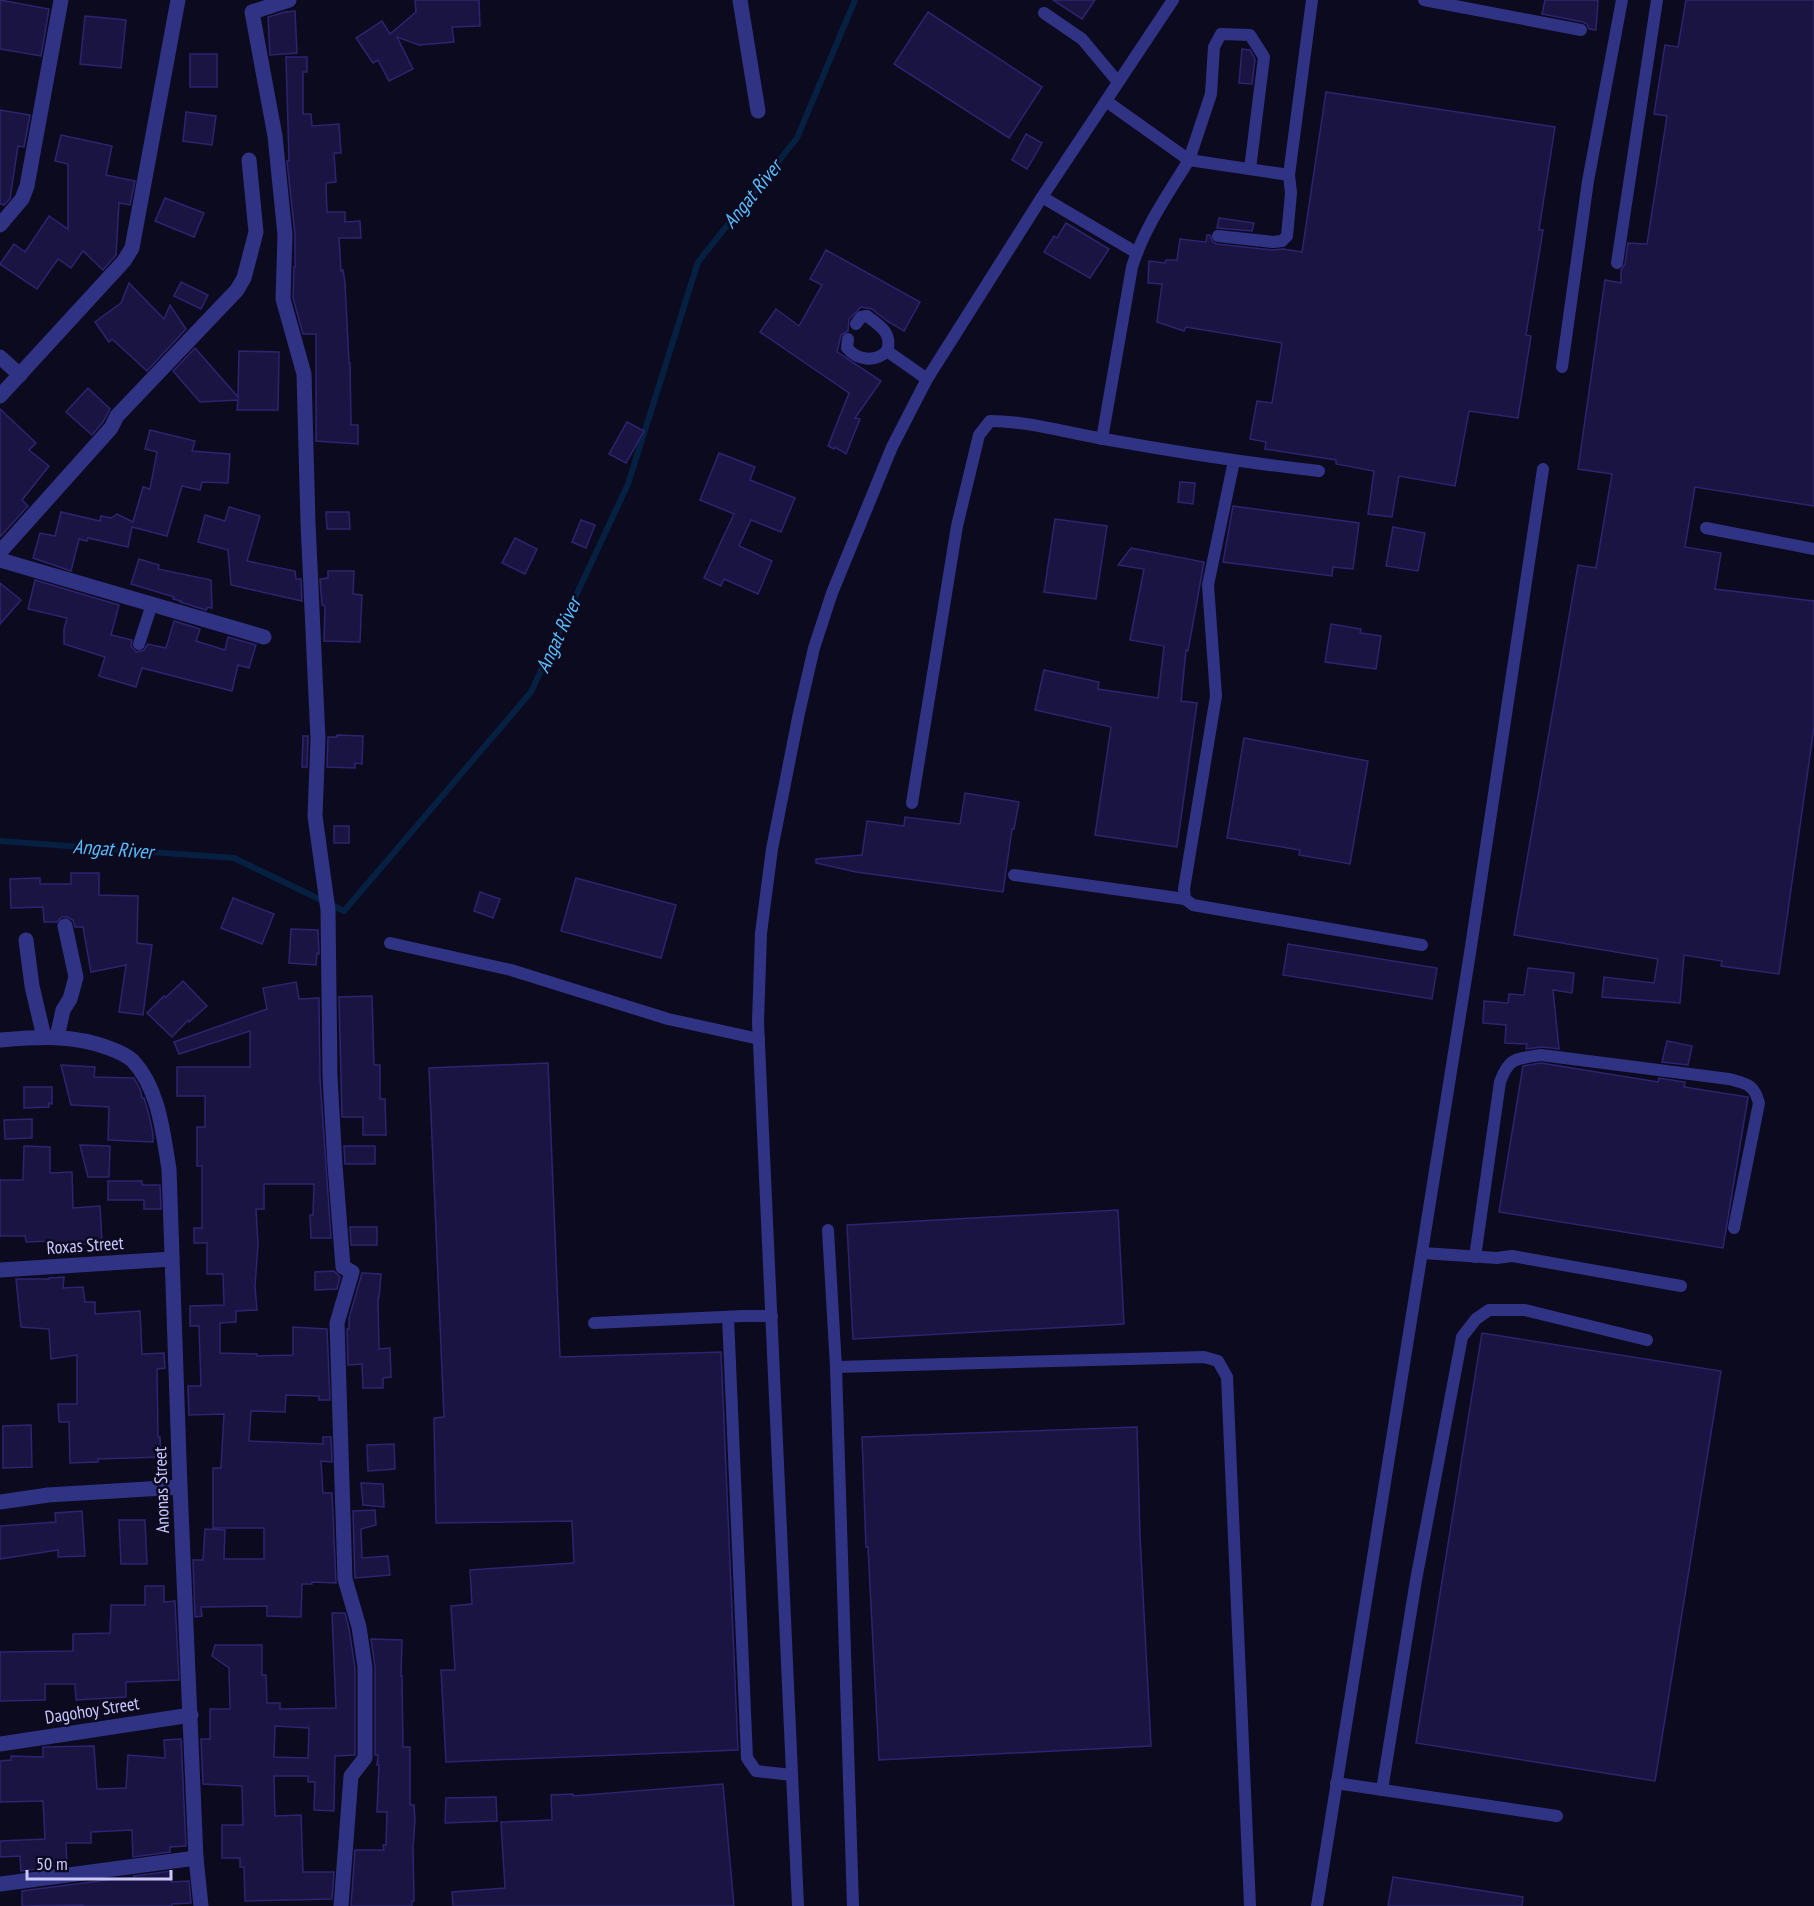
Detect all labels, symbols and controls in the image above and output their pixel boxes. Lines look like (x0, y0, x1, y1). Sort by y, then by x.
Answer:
water label: Angat River (717, 153, 789, 233)
water label: Angat River (529, 591, 588, 677)
water label: Angat River (72, 833, 156, 865)
street label: Roxas Street (46, 1231, 124, 1259)
street label: Anonas Street (148, 1446, 174, 1534)
street label: Dagohoy Street (43, 1691, 141, 1729)
scale bar (27, 1843, 171, 1881)
text: 50 m (36, 1852, 68, 1875)

